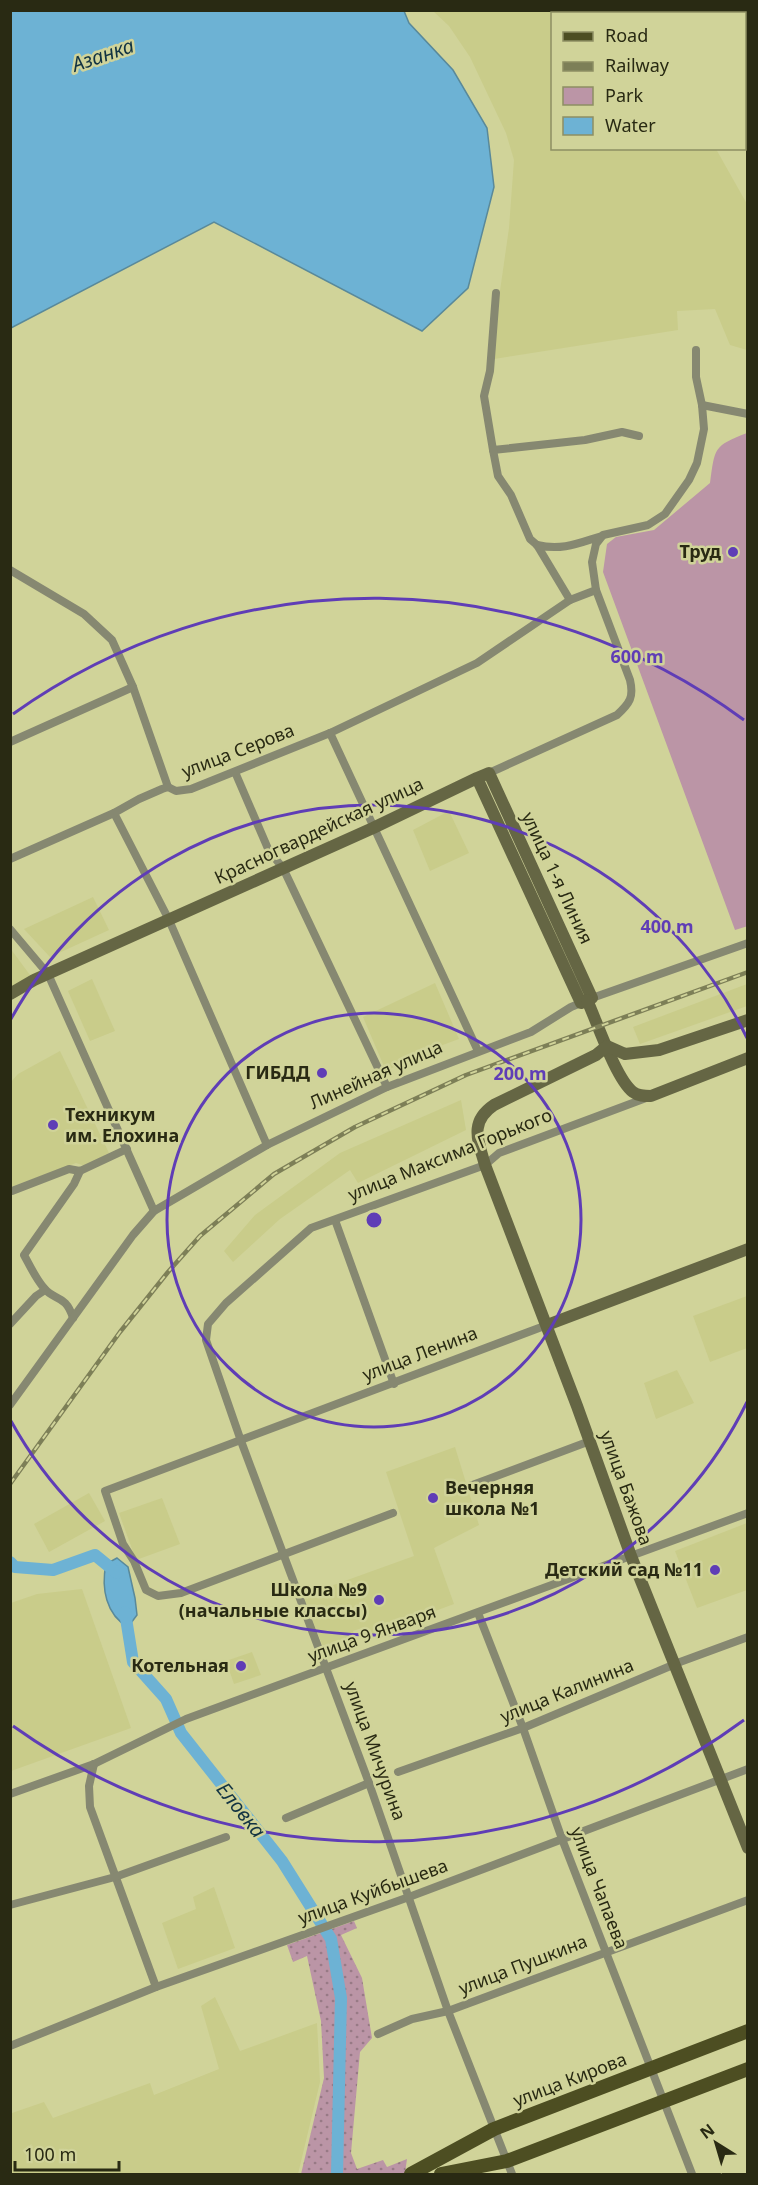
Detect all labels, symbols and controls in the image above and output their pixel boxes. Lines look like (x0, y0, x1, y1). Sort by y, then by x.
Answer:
legend (551, 12, 746, 150)
text: Road (605, 23, 648, 47)
water label: Азанка (66, 31, 138, 78)
text: Railway (605, 53, 670, 77)
text: Park (605, 83, 643, 107)
text: Water (605, 113, 656, 137)
place label: Труд (679, 539, 722, 563)
marker: Труд (726, 545, 740, 559)
text: 600 m (610, 644, 664, 668)
street label: улица Серова (178, 718, 297, 783)
street label: Красногвардейская улица (210, 771, 427, 889)
street label: улица 1-я Линия (517, 808, 599, 948)
text: 400 m (640, 914, 694, 938)
street label: Линейная улица (305, 1034, 446, 1114)
place label: ГИБДД (245, 1060, 310, 1084)
text: 200 m (493, 1061, 547, 1085)
marker: ГИБДД (315, 1066, 329, 1080)
place label: Техникум им. Елохина (65, 1102, 179, 1147)
street label: улица Максима Горького (344, 1102, 555, 1206)
marker: Техникум им. Елохина (46, 1118, 60, 1132)
centre of rings (364, 1210, 384, 1230)
street label: улица Ленина (359, 1320, 481, 1386)
street label: улица Бажова (595, 1427, 659, 1548)
place label: Вечерняя школа №1 (445, 1475, 539, 1520)
marker: Вечерняя школа №1 (426, 1491, 440, 1505)
place label: Детский сад №11 (545, 1557, 703, 1581)
marker: Детский сад №11 (708, 1563, 722, 1577)
place label: Школа №9 (начальные классы) (179, 1577, 367, 1622)
marker: Школа №9 (начальные классы) (372, 1593, 386, 1607)
street label: улица 9 Января (304, 1599, 439, 1667)
street label: улица Калинина (496, 1652, 637, 1728)
place label: Котельная (131, 1653, 229, 1677)
marker: Котельная (234, 1659, 248, 1673)
street label: улица Мичурина (340, 1678, 412, 1823)
water label: Еловка (211, 1776, 272, 1843)
street label: улица Чапаева (566, 1823, 634, 1952)
street label: улица Куйбышева (294, 1853, 451, 1929)
street label: улица Пушкина (455, 1929, 590, 2000)
street label: улица Кирова (509, 2046, 630, 2112)
north arrow (686, 2113, 746, 2173)
text: N (695, 2118, 719, 2144)
scale bar (15, 2134, 118, 2172)
text: 100 m (24, 2142, 76, 2166)

